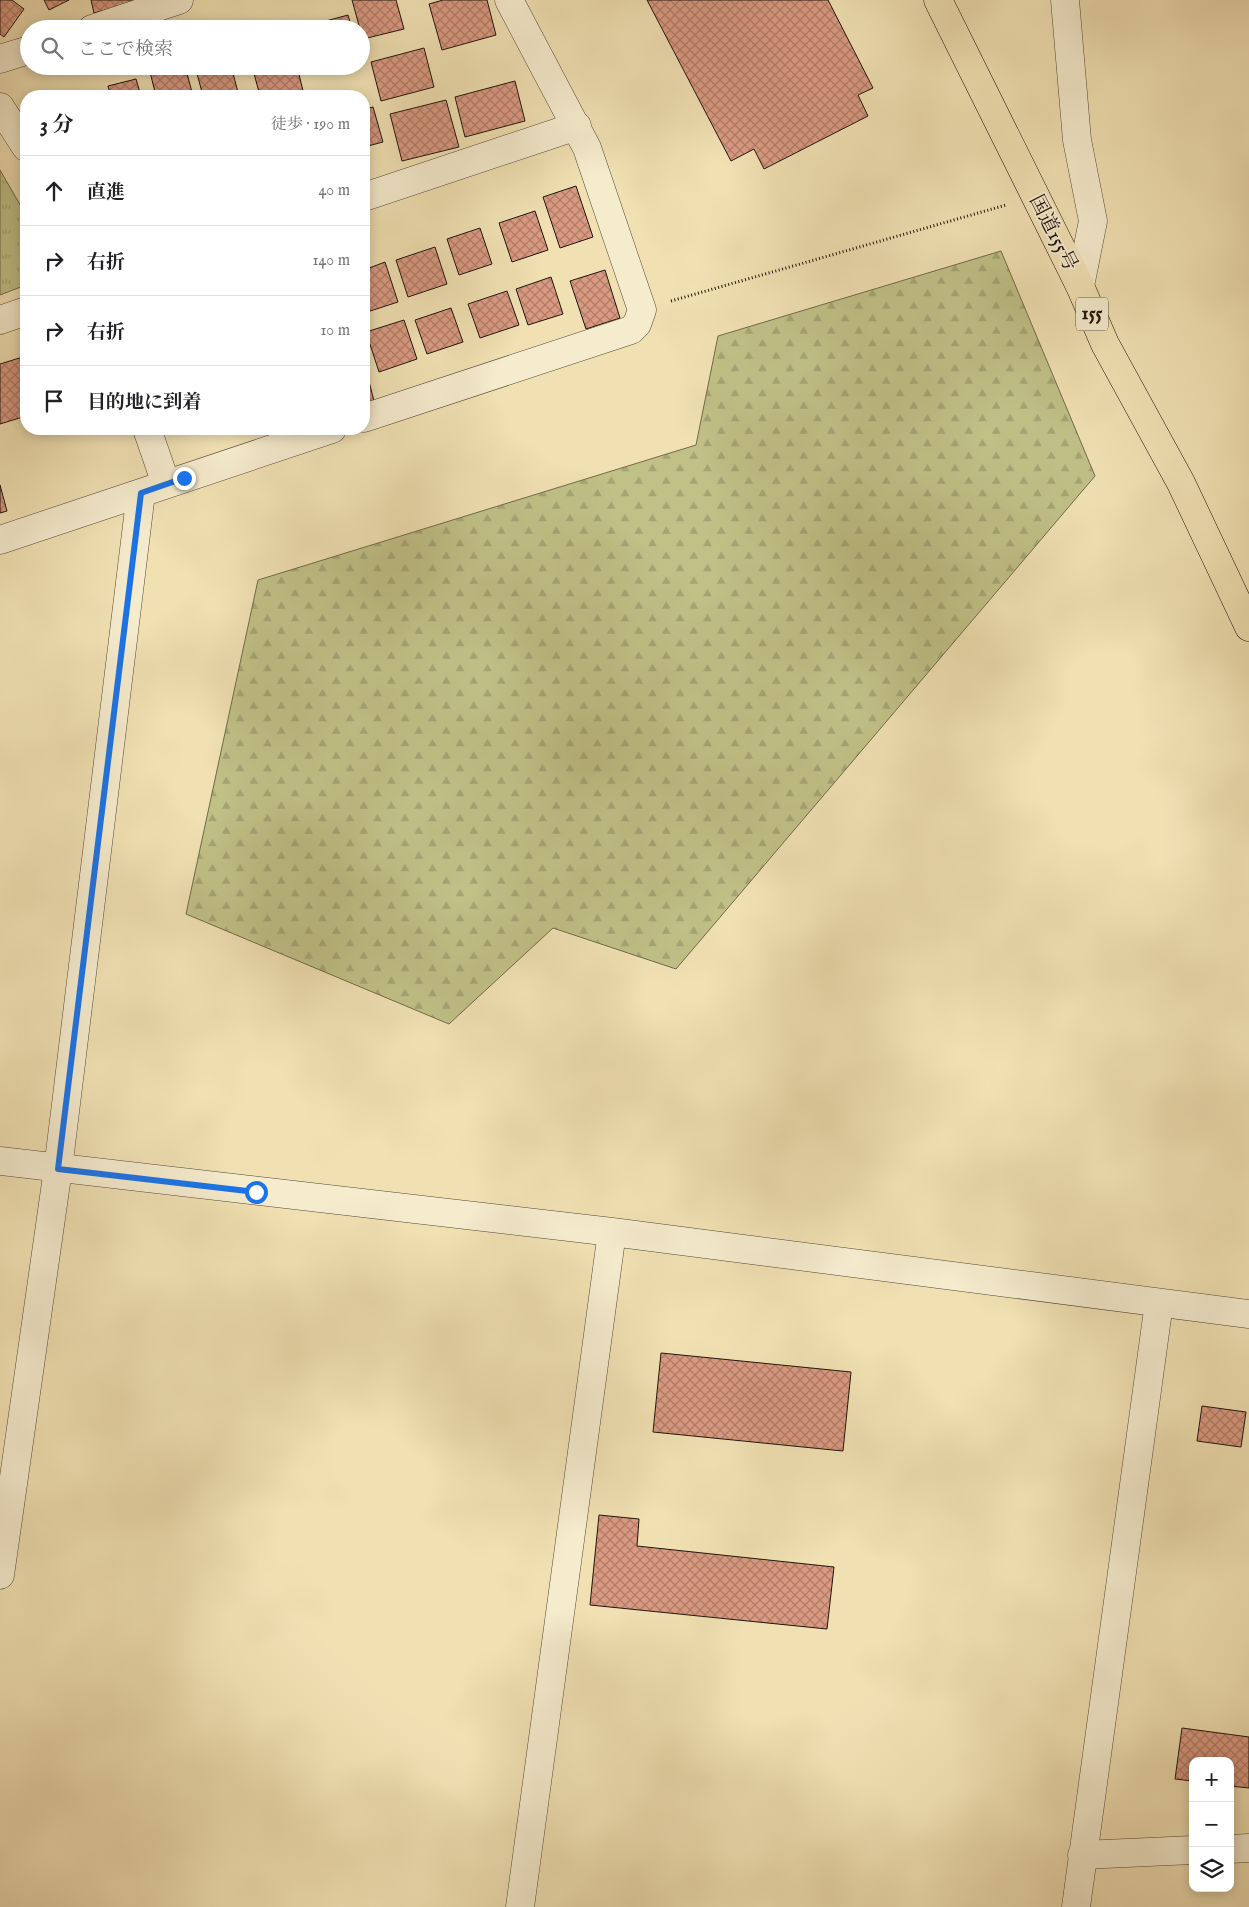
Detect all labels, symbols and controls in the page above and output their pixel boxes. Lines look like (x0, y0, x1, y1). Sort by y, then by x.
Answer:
search box (20, 20, 370, 75)
icon: search (38, 34, 66, 62)
text: ここで検索 (78, 38, 173, 62)
text: 3 分 (40, 112, 73, 139)
text: 徒歩 · 190 m (271, 115, 350, 135)
icon: ahead (40, 177, 68, 205)
text: 直進 (87, 181, 125, 205)
text: 40 m (318, 181, 350, 201)
street label: 国道155号 (1023, 191, 1083, 275)
icon: right (40, 247, 68, 275)
text: 右折 (87, 251, 125, 275)
text: 140 m (312, 251, 350, 271)
road number: 155 (1076, 298, 1108, 330)
icon: right (40, 317, 68, 345)
text: 右折 (87, 321, 125, 345)
text: 10 m (320, 321, 350, 341)
icon: arrive (40, 387, 68, 415)
text: 目的地に到着 (87, 391, 201, 415)
route end (173, 467, 196, 490)
route start (245, 1181, 268, 1204)
map controls (1189, 1757, 1234, 1892)
button: + (1189, 1757, 1234, 1802)
button: − (1189, 1802, 1234, 1847)
button: layers (1189, 1847, 1234, 1892)

